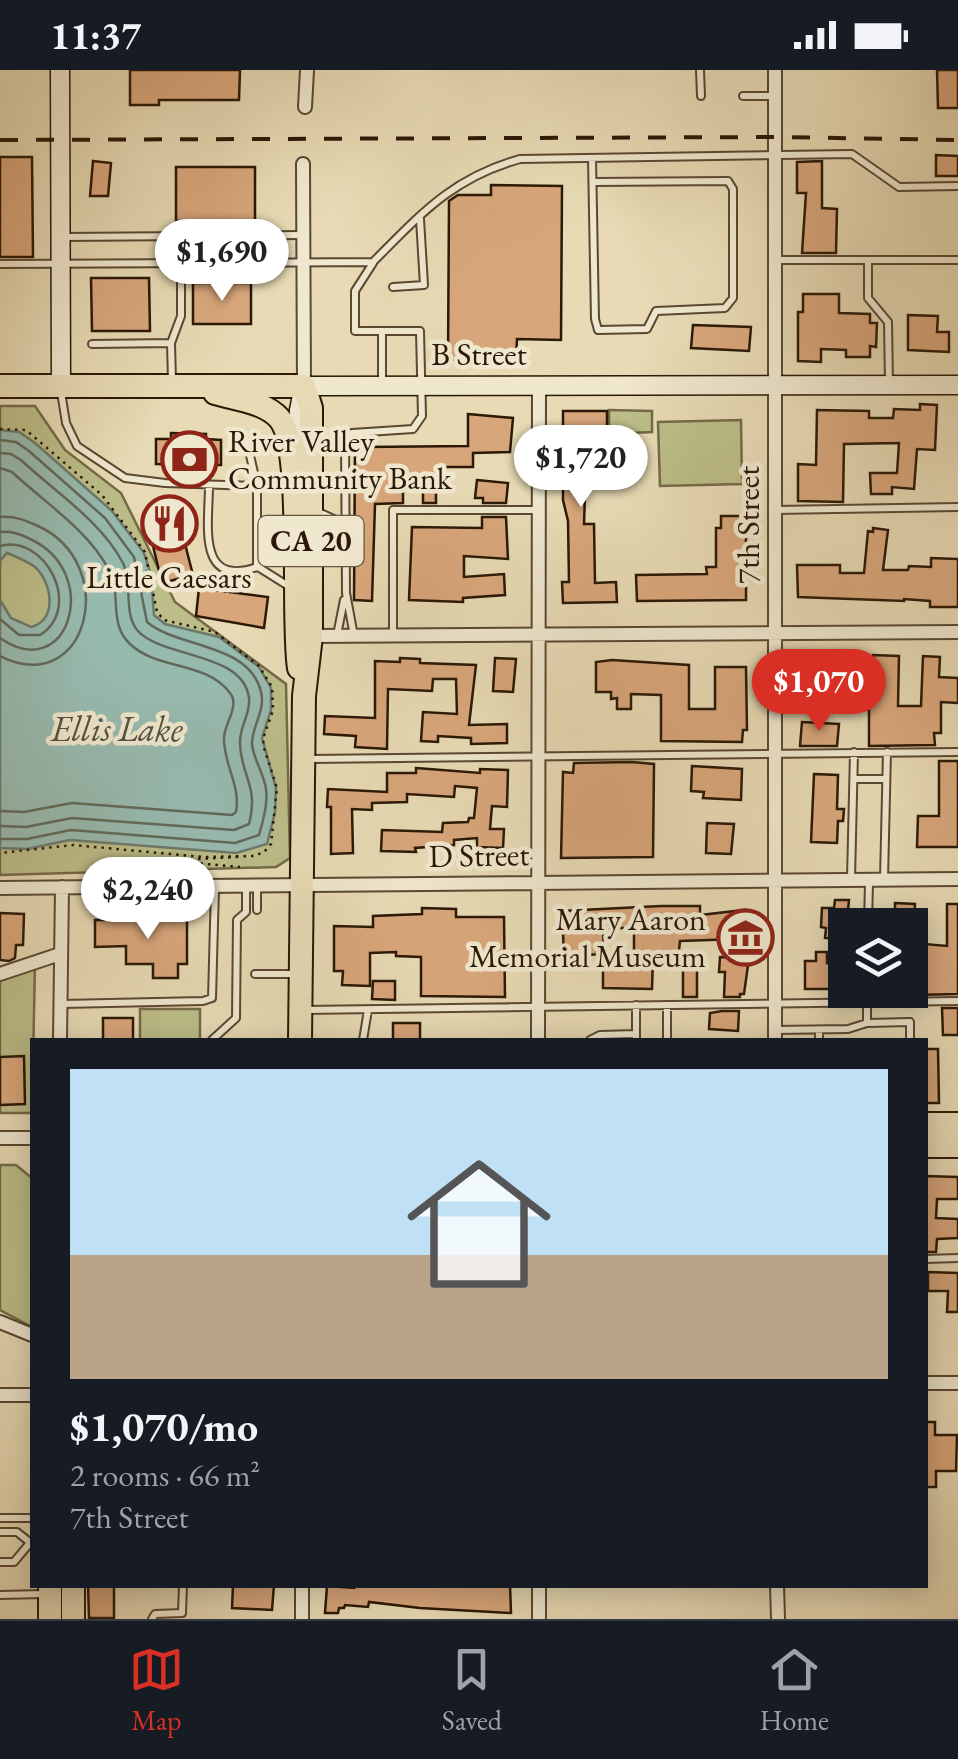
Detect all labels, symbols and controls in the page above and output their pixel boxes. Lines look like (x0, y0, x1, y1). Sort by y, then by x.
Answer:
text: 11:37 (50, 11, 141, 60)
pin: $1,690 (141, 219, 303, 304)
text: $1,690 (177, 230, 267, 272)
street label: B Street (431, 333, 527, 375)
place label: River Valley Community Bank (228, 420, 453, 499)
pin: $1,720 (500, 425, 662, 510)
bank icon: River Valley Community Bank (159, 429, 219, 489)
text: $1,720 (536, 436, 626, 478)
street label: 7th Street (727, 466, 769, 584)
restaurant icon: Little Caesars (139, 493, 199, 553)
road number: CA 20 (258, 516, 364, 566)
place label: Little Caesars (86, 556, 252, 598)
pin: $1,070 (738, 649, 900, 734)
text: $1,070 (774, 660, 864, 702)
water label: Ellis Lake (49, 706, 184, 751)
street label: D Street (428, 833, 530, 877)
pin: $2,240 (67, 857, 229, 942)
text: $2,240 (103, 868, 193, 910)
place label: Mary Aaron Memorial Museum (469, 898, 706, 977)
museum icon: Mary Aaron Memorial Museum (715, 907, 775, 967)
map controls (828, 908, 928, 1008)
button: layers (828, 908, 928, 1008)
icon: home (389, 1134, 569, 1314)
text: $1,070/mo (70, 1399, 258, 1454)
text: 2 rooms · 66 m² (70, 1454, 260, 1496)
text: 7th Street (70, 1496, 189, 1538)
tab: Map (129, 1642, 184, 1738)
tab: Saved (442, 1642, 502, 1738)
tab: Home (760, 1642, 829, 1738)

